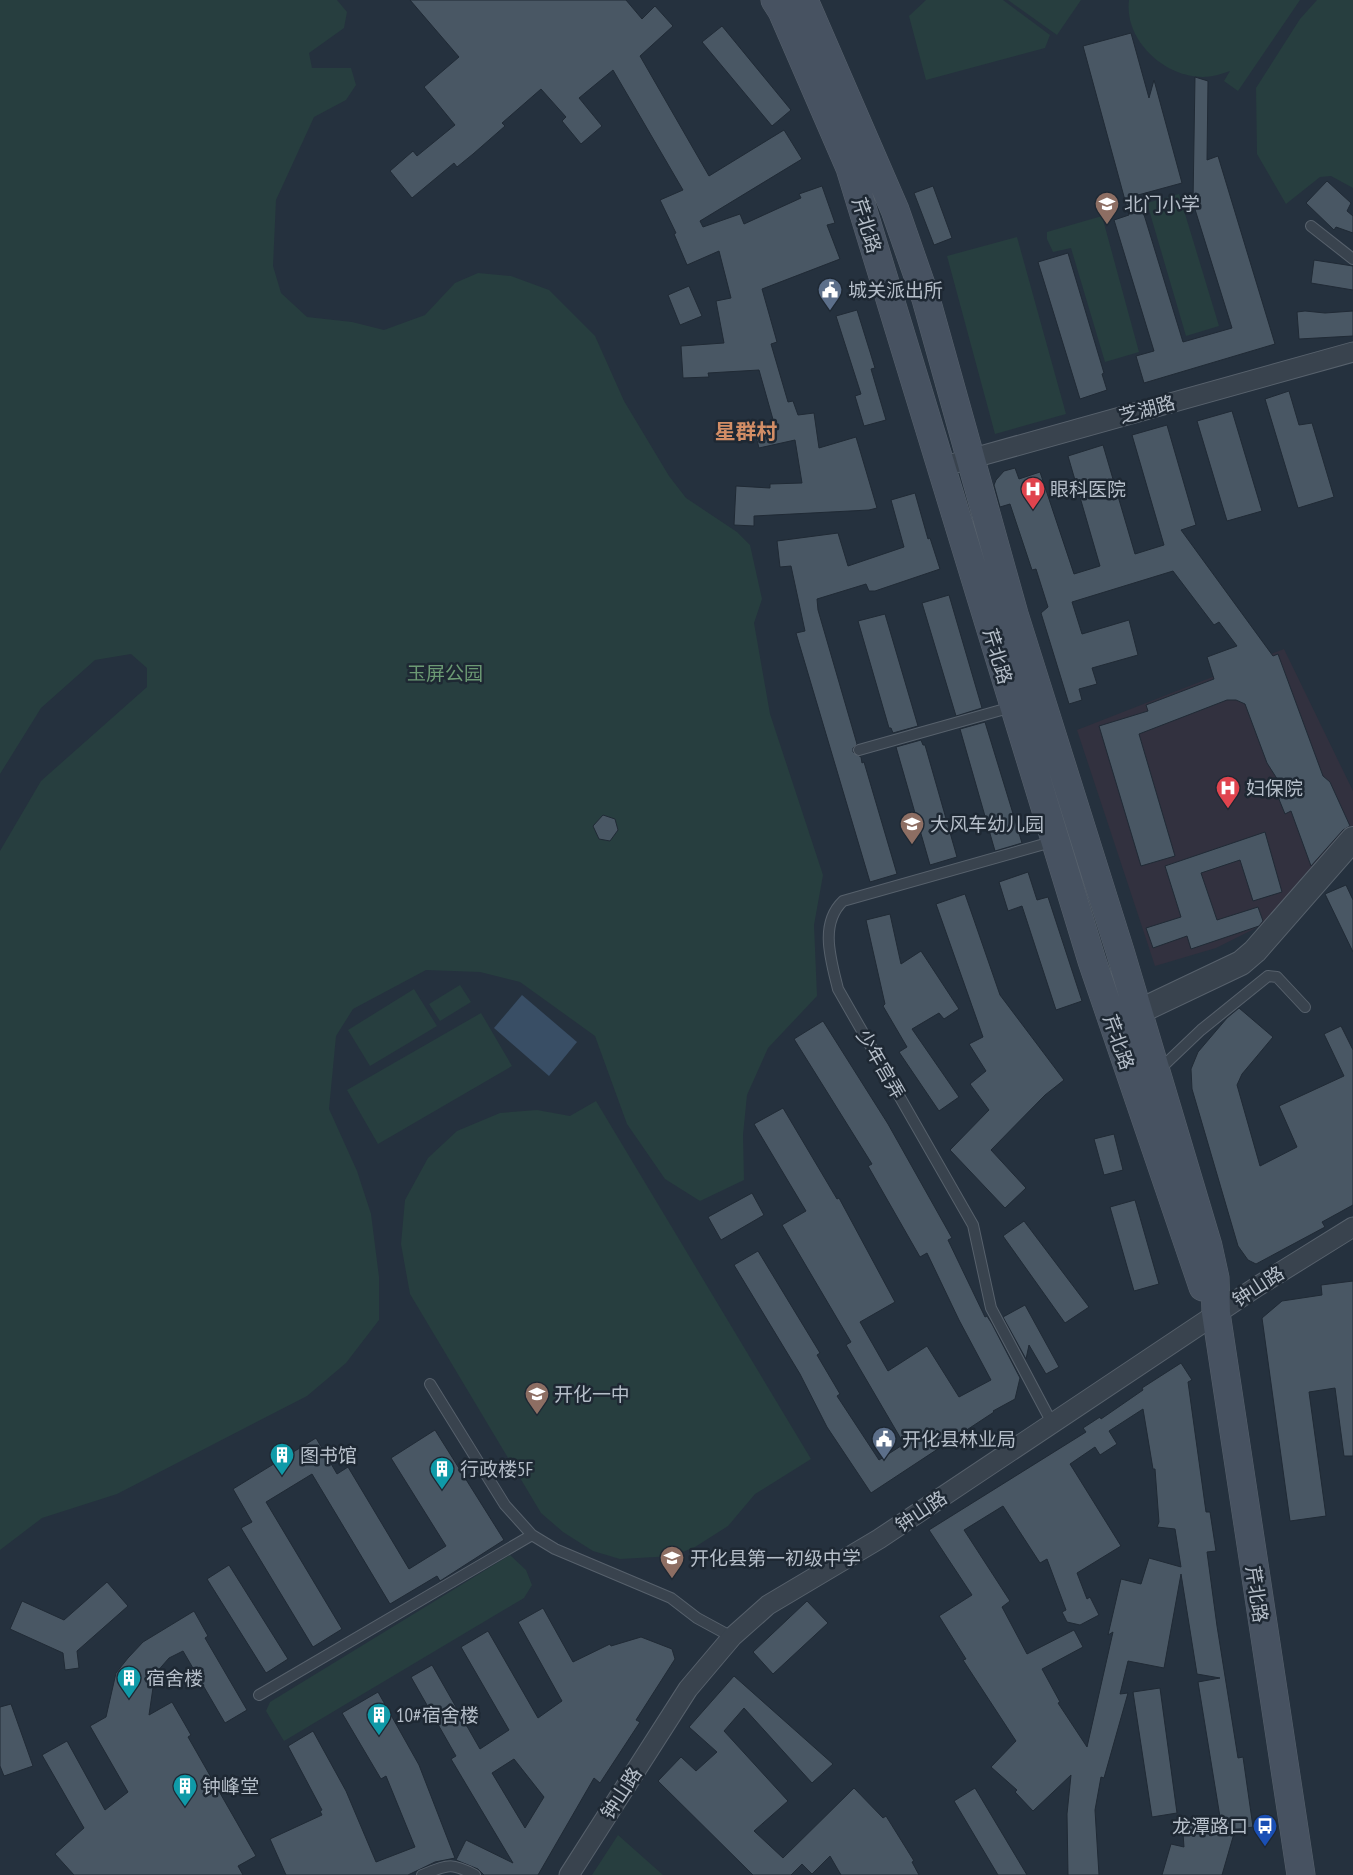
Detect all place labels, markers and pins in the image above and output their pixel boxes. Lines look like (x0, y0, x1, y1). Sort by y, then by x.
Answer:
school or university icon: 北门小学 (1094, 191, 1120, 225)
place label: 北门小学 (1124, 192, 1200, 216)
public building icon: 城关派出所 (817, 277, 843, 311)
place label: 城关派出所 (848, 278, 943, 302)
hospital icon: 眼科医院 (1020, 476, 1046, 510)
place label: 眼科医院 (1050, 477, 1126, 501)
hospital icon: 妇保院 (1215, 775, 1241, 809)
place label: 妇保院 (1246, 776, 1303, 800)
school or university icon: 大风车幼儿园 (899, 811, 925, 845)
place label: 大风车幼儿园 (930, 812, 1044, 836)
school or university icon: 开化一中 (524, 1381, 550, 1415)
place label: 开化一中 (554, 1382, 630, 1406)
public building icon: 开化县林业局 (871, 1426, 897, 1460)
place label: 开化县林业局 (902, 1427, 1016, 1451)
building icon: 图书馆 (269, 1442, 295, 1476)
place label: 图书馆 (300, 1443, 357, 1467)
building icon: 行政楼5F (429, 1456, 455, 1490)
place label: 行政楼5F (460, 1457, 534, 1481)
school or university icon: 开化县第一初级中学 (659, 1545, 685, 1579)
place label: 开化县第一初级中学 (690, 1546, 861, 1570)
building icon: 宿舍楼 (116, 1665, 142, 1699)
place label: 宿舍楼 (146, 1666, 203, 1690)
building icon: 10#宿舍楼 (366, 1702, 392, 1736)
place label: 10#宿舍楼 (396, 1703, 479, 1727)
building icon: 钟峰堂 (172, 1773, 198, 1807)
place label: 钟峰堂 (202, 1774, 259, 1798)
bus stop icon: 龙潭路口 (1252, 1813, 1278, 1847)
place label: 龙潭路口 (1172, 1814, 1248, 1838)

